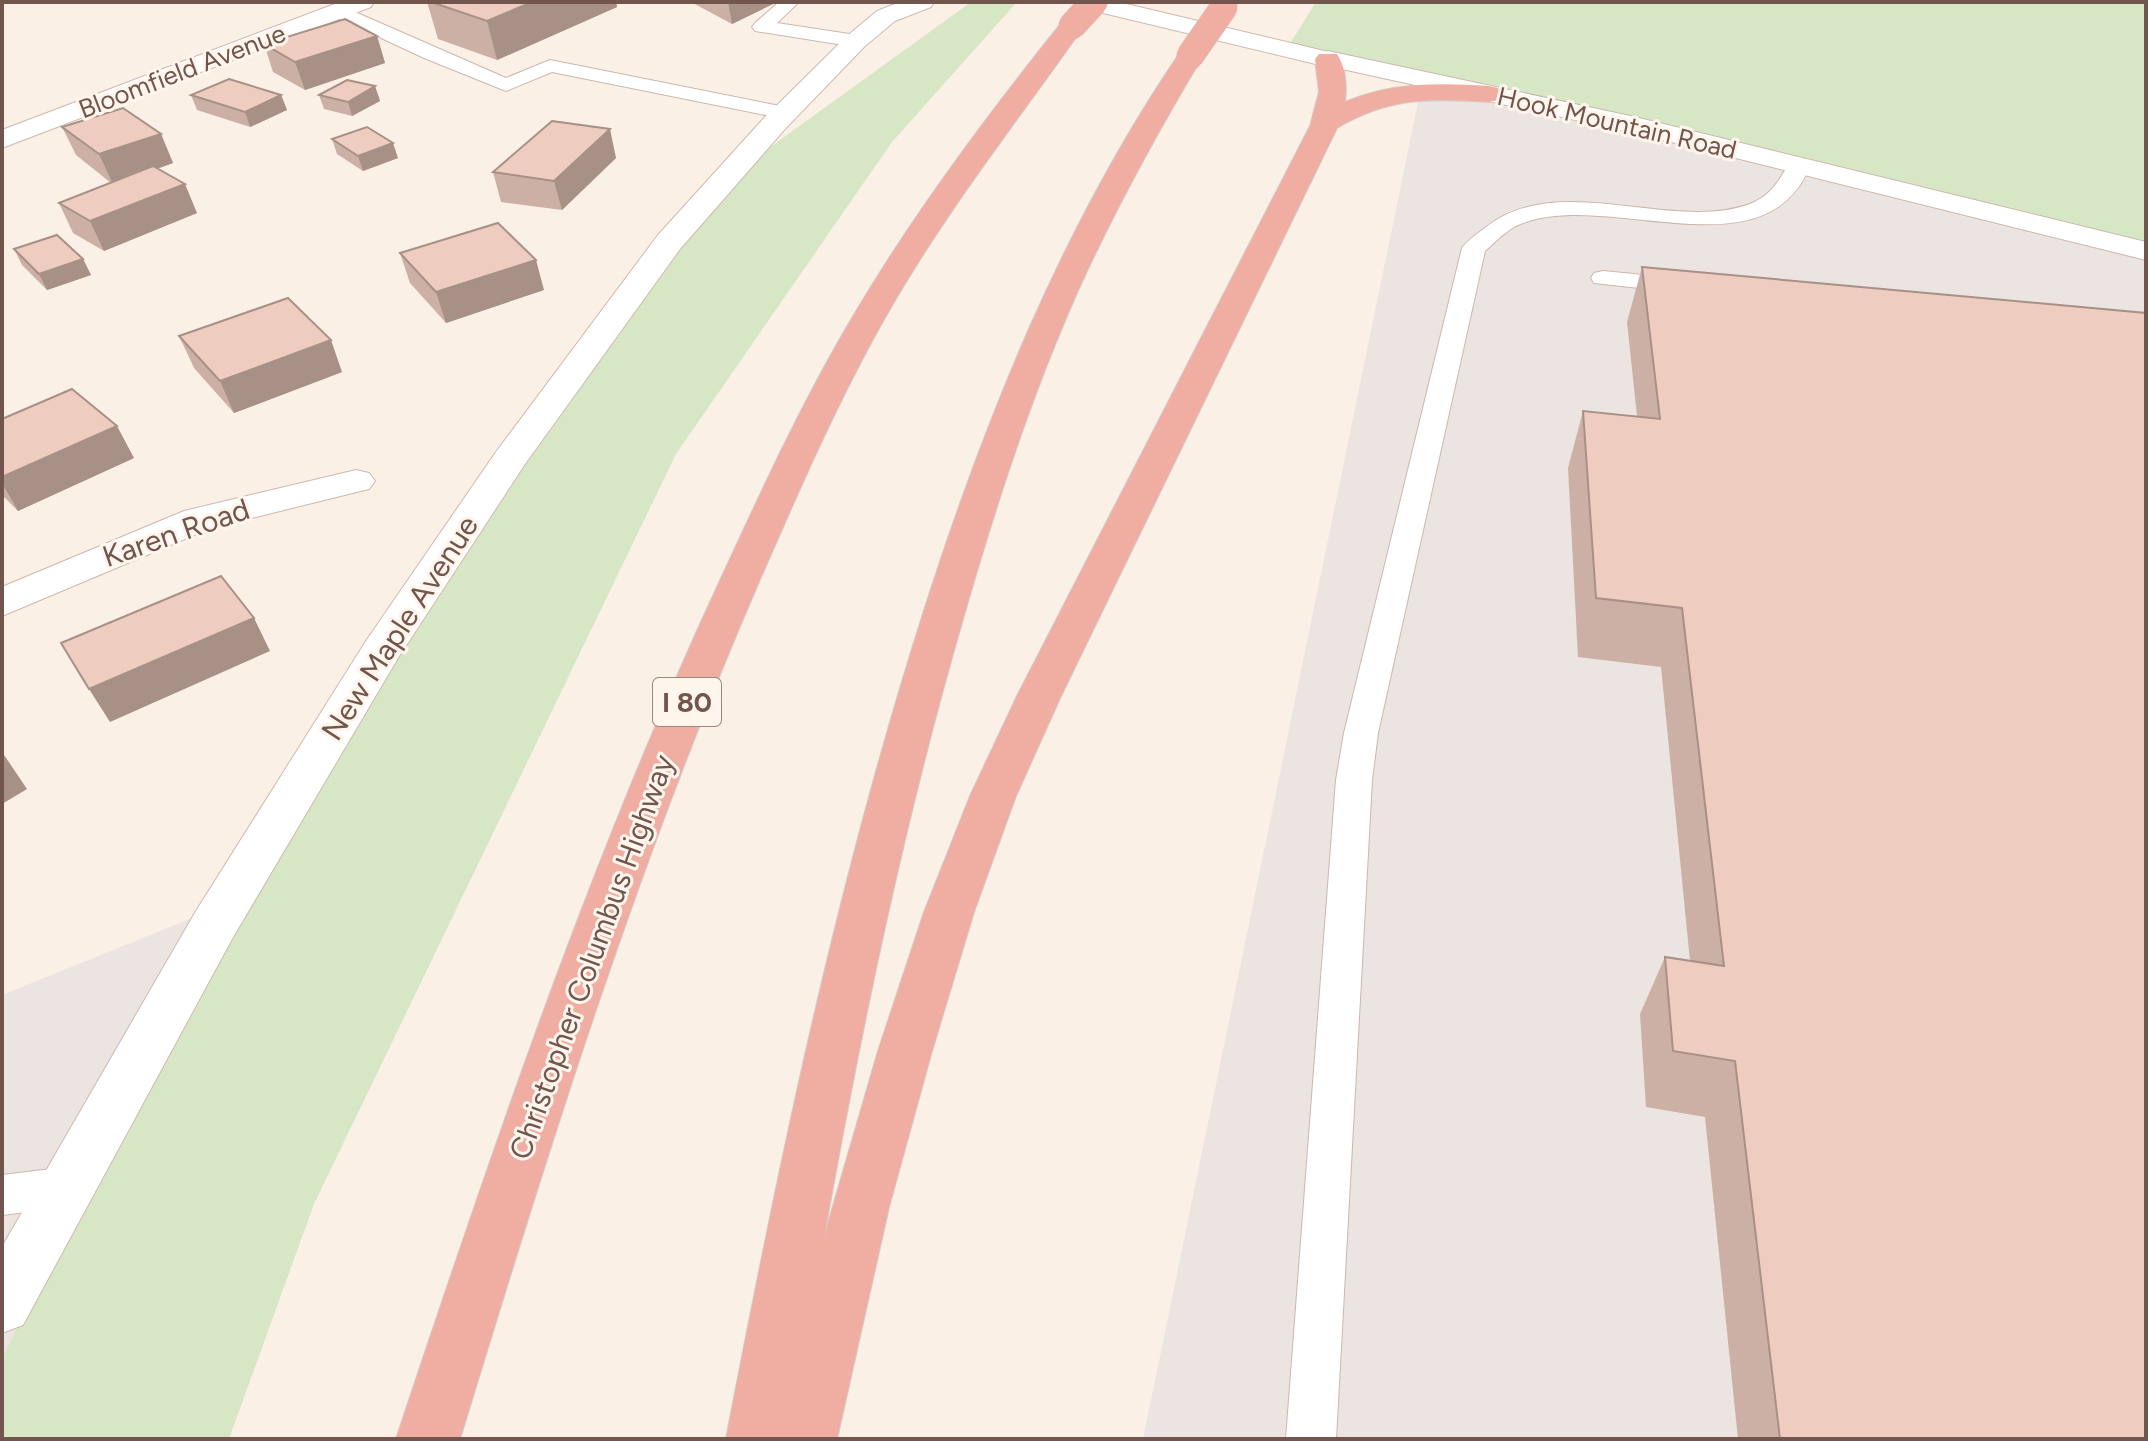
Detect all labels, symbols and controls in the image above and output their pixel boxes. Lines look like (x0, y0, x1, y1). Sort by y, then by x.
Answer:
street label: Bloomfield Avenue (74, 17, 290, 125)
street label: Hook Mountain Road (1494, 80, 1740, 166)
street label: Karen Road (97, 490, 254, 575)
street label: New Maple Avenue (313, 508, 486, 747)
road number: I 80 (653, 678, 721, 726)
street label: Christopher Columbus Highway (501, 749, 682, 1164)

